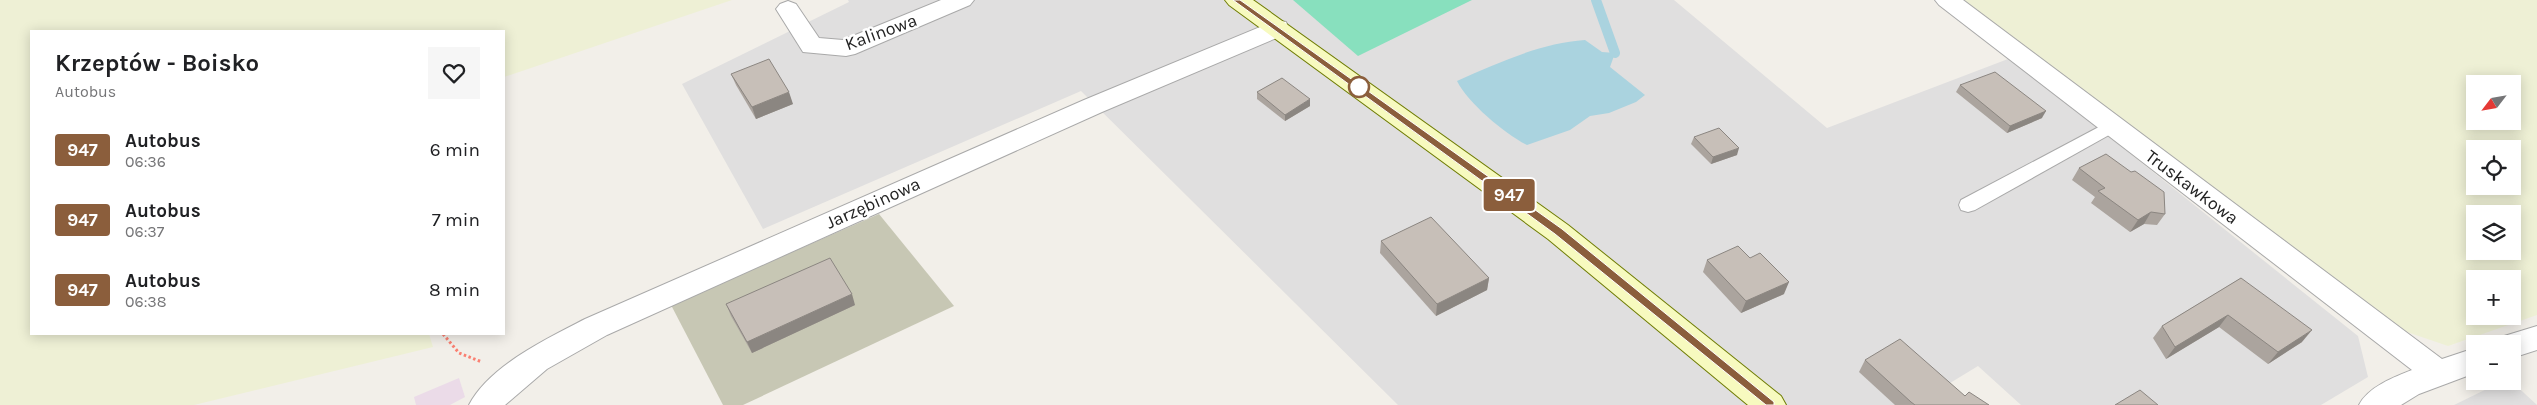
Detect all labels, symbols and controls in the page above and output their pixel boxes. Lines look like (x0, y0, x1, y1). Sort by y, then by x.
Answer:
street label: Kalinowa (842, 9, 920, 55)
button: heart (428, 47, 480, 99)
text: Krzeptów - Boisko (55, 49, 259, 77)
north arrow (2466, 75, 2521, 130)
map controls (2466, 75, 2521, 390)
unlabelled marker (1348, 76, 1370, 98)
text: Autobus (55, 82, 116, 101)
text: Autobus (125, 130, 201, 152)
text: 947 (67, 139, 98, 161)
text: 6 min (430, 139, 480, 161)
button: locate (2466, 140, 2521, 195)
street label: Truskawkowa (2141, 145, 2243, 229)
text: 06:36 (125, 152, 166, 171)
street label: Jarzębinowa (822, 172, 924, 234)
line badge: 947 (1480, 179, 1538, 211)
text: 947 (1494, 184, 1524, 206)
text: Autobus (125, 200, 201, 222)
button: layers (2466, 205, 2521, 260)
text: 947 (67, 209, 98, 231)
text: 7 min (432, 209, 480, 231)
text: 06:37 (125, 222, 164, 241)
text: Autobus (125, 270, 201, 292)
button: + (2466, 270, 2521, 325)
text: 947 (67, 279, 98, 301)
text: 8 min (429, 279, 480, 301)
text: 06:38 (125, 292, 167, 311)
button: − (2466, 335, 2521, 390)

